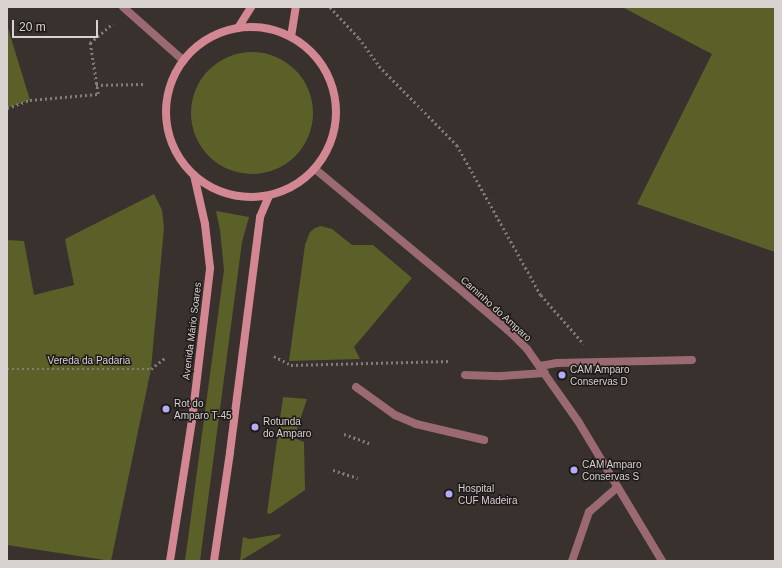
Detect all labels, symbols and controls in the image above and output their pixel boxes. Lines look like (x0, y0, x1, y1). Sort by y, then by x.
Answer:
scale bar (14, 12, 100, 38)
text: 20 m (19, 20, 46, 34)
street label: Caminho do Amparo (458, 274, 534, 344)
street label: Avenida Mário Soares (180, 282, 204, 380)
street label: Vereda da Padaria (48, 355, 130, 367)
place label: CAM Amparo Conservas D (570, 363, 630, 386)
marker: CAM Amparo Conservas D (557, 370, 567, 380)
place label: Rot do Amparo T-45 (174, 397, 232, 420)
marker: Rot do Amparo T-45 (161, 404, 171, 414)
place label: Rotunda do Amparo (263, 415, 312, 438)
marker: Rotunda do Amparo (250, 422, 260, 432)
place label: CAM Amparo Conservas S (582, 458, 642, 482)
marker: CAM Amparo Conservas S (569, 465, 579, 475)
place label: Hospital CUF Madeira (458, 482, 517, 506)
marker: Hospital CUF Madeira (443, 488, 455, 500)

